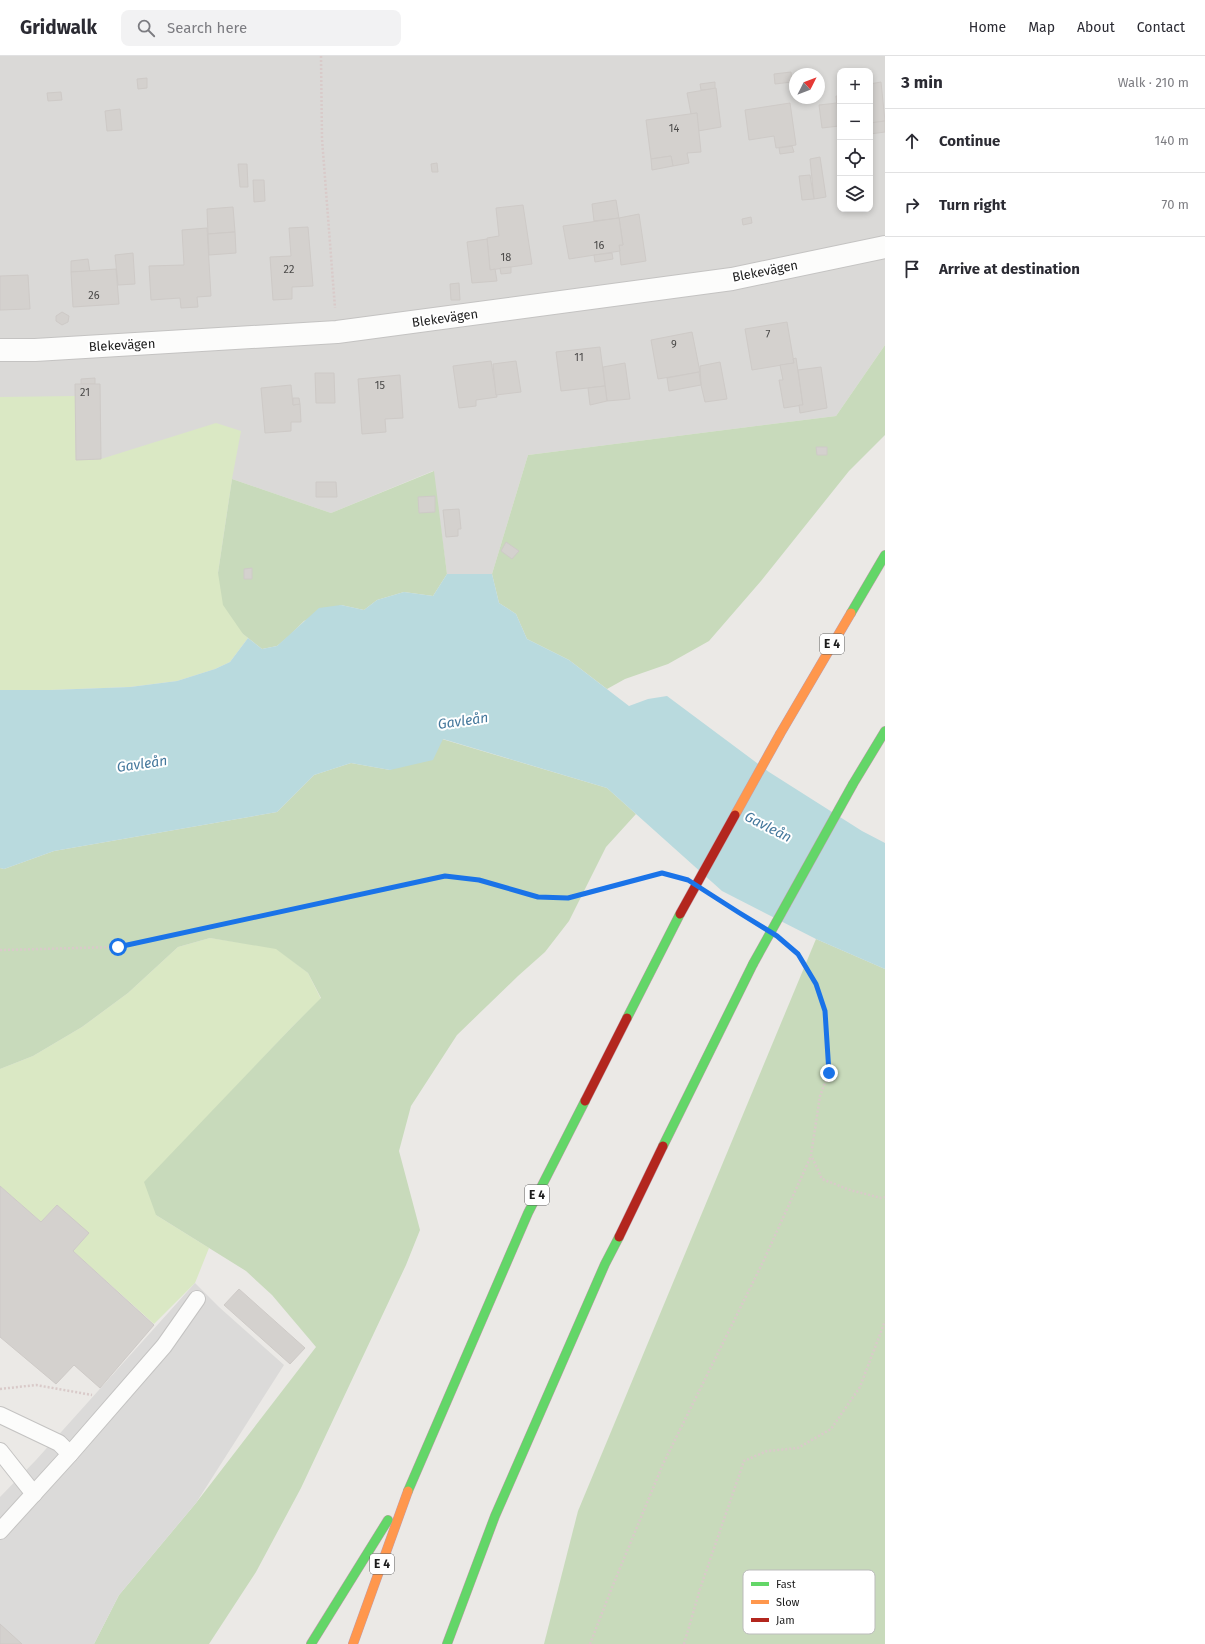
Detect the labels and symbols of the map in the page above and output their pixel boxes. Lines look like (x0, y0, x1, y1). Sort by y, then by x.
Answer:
north arrow (789, 68, 825, 104)
house number: 14 (669, 122, 679, 135)
house number: 16 (594, 239, 604, 252)
house number: 18 (501, 251, 511, 264)
street label: Blekevägen (731, 257, 799, 285)
house number: 22 (284, 263, 294, 276)
house number: 26 (88, 289, 100, 302)
street label: Blekevägen (411, 306, 479, 330)
house number: 7 (766, 328, 771, 341)
street label: Blekevägen (88, 336, 156, 354)
house number: 9 (671, 338, 677, 351)
house number: 11 (574, 351, 584, 364)
house number: 15 (375, 379, 386, 392)
house number: 21 (80, 386, 90, 399)
road number: E 4 (820, 634, 844, 654)
water label: Gavleån (437, 709, 489, 733)
water label: Gavleån (116, 752, 168, 776)
water label: Gavleån (742, 808, 794, 846)
route start (109, 938, 127, 956)
route end (820, 1064, 838, 1082)
road number: E 4 (525, 1185, 549, 1205)
road number: E 4 (370, 1554, 394, 1574)
legend (743, 1570, 875, 1634)
text: Fast (776, 1578, 796, 1591)
text: Slow (776, 1596, 800, 1609)
text: Jam (776, 1614, 795, 1627)

